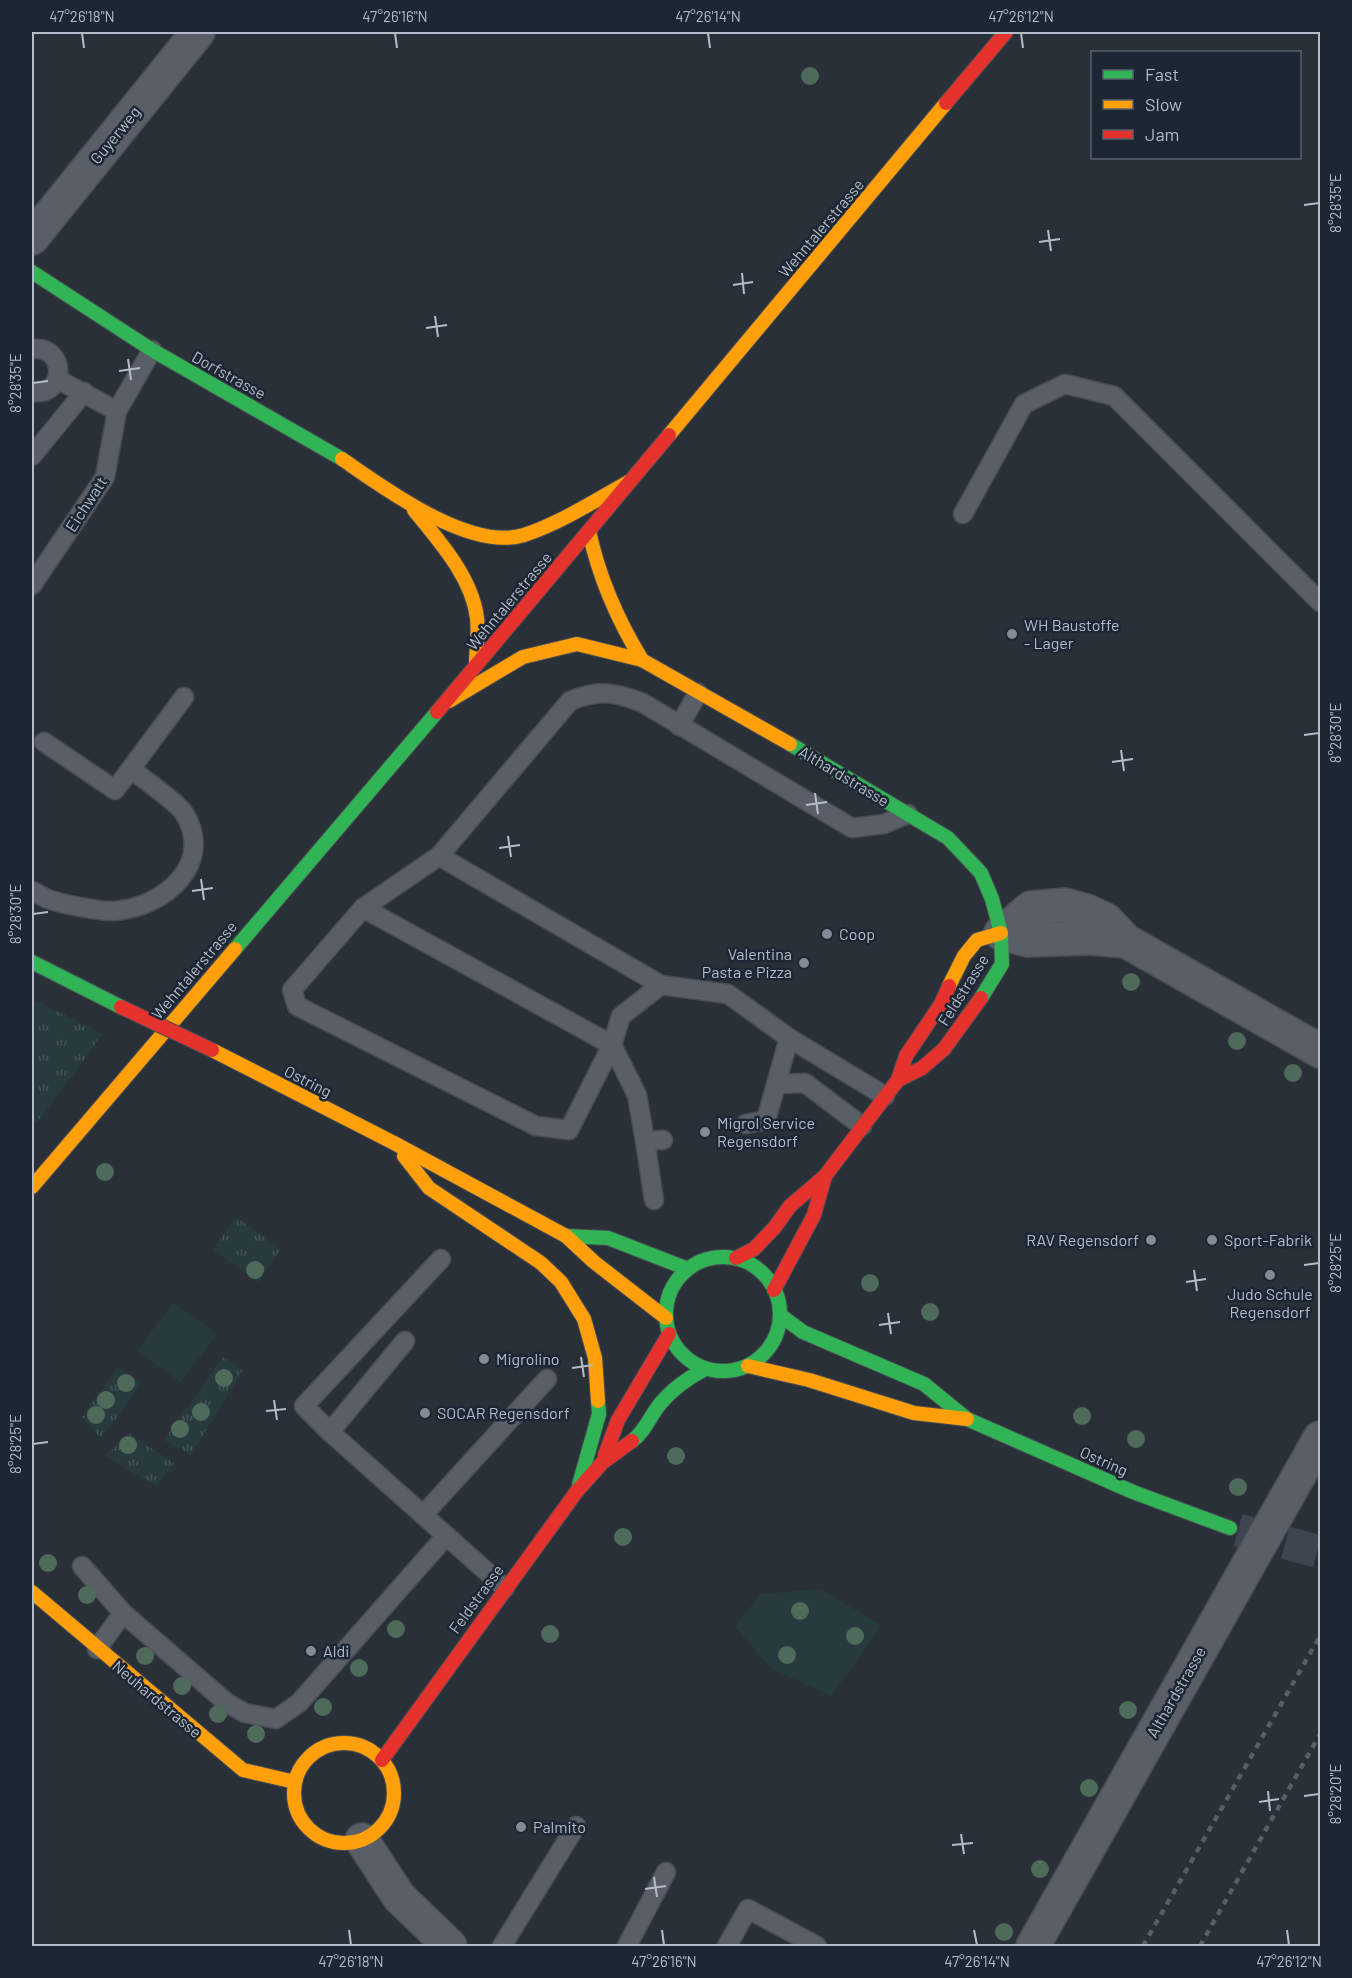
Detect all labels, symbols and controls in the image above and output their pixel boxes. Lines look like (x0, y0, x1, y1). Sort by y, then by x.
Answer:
text: 47°26'18"N (49, 7, 115, 25)
text: 47°26'16"N (362, 7, 428, 25)
text: 47°26'14"N (675, 7, 741, 25)
text: 47°26'12"N (988, 7, 1054, 25)
legend (1091, 51, 1301, 159)
text: Fast (1145, 63, 1179, 85)
text: Slow (1145, 93, 1182, 115)
street label: Guyerweg (86, 102, 144, 167)
text: Jam (1145, 123, 1179, 145)
text: 8°28'35"E (1326, 173, 1344, 233)
street label: Wehntalerstrasse (774, 175, 867, 281)
street label: Dorfstrasse (189, 347, 269, 403)
text: 8°28'35"E (6, 353, 24, 413)
street label: Eichwatt (61, 473, 110, 535)
street label: Wehntalerstrasse (462, 548, 555, 654)
place label: WH Baustoffe - Lager (1024, 615, 1119, 652)
marker: WH Baustoffe - Lager (1005, 627, 1019, 641)
text: 8°28'30"E (1326, 703, 1344, 763)
street label: Althardstrasse (796, 741, 893, 810)
text: 8°28'30"E (6, 884, 24, 944)
street label: Wehntalerstrasse (147, 917, 240, 1023)
place label: Coop (839, 924, 875, 943)
marker: Coop (820, 927, 834, 941)
place label: Valentina Pasta e Pizza (702, 944, 792, 981)
street label: Feldstrasse (933, 951, 992, 1029)
marker: Valentina Pasta e Pizza (797, 956, 811, 970)
street label: Ostring (281, 1061, 335, 1100)
place label: Migrol Service Regensdorf (717, 1113, 815, 1150)
marker: Migrol Service Regensdorf (698, 1125, 712, 1139)
place label: RAV Regensdorf (1026, 1230, 1139, 1249)
place label: Sport-Fabrik (1224, 1230, 1312, 1249)
marker: RAV Regensdorf (1144, 1233, 1158, 1247)
marker: Sport-Fabrik (1205, 1233, 1219, 1247)
text: 8°28'25"E (1326, 1233, 1344, 1293)
marker: Judo Schule Regensdorf (1263, 1268, 1277, 1282)
place label: Judo Schule Regensdorf (1227, 1284, 1313, 1321)
place label: Migrolino (496, 1349, 560, 1368)
marker: Migrolino (477, 1352, 491, 1366)
place label: SOCAR Regensdorf (437, 1403, 570, 1422)
marker: SOCAR Regensdorf (418, 1406, 432, 1420)
text: 8°28'25"E (6, 1414, 24, 1474)
street label: Ostring (1077, 1442, 1131, 1480)
street label: Feldstrasse (444, 1561, 507, 1637)
place label: Aldi (323, 1641, 349, 1660)
street label: Althardstrasse (1142, 1643, 1209, 1741)
marker: Aldi (304, 1644, 318, 1658)
street label: Neuhardstrasse (109, 1656, 206, 1741)
text: 8°28'20"E (1326, 1764, 1344, 1824)
place label: Palmito (533, 1817, 586, 1836)
marker: Palmito (514, 1820, 528, 1834)
text: 47°26'18"N (318, 1952, 384, 1970)
text: 47°26'16"N (631, 1952, 697, 1970)
text: 47°26'14"N (944, 1952, 1010, 1970)
text: 47°26'12"N (1256, 1952, 1322, 1970)

